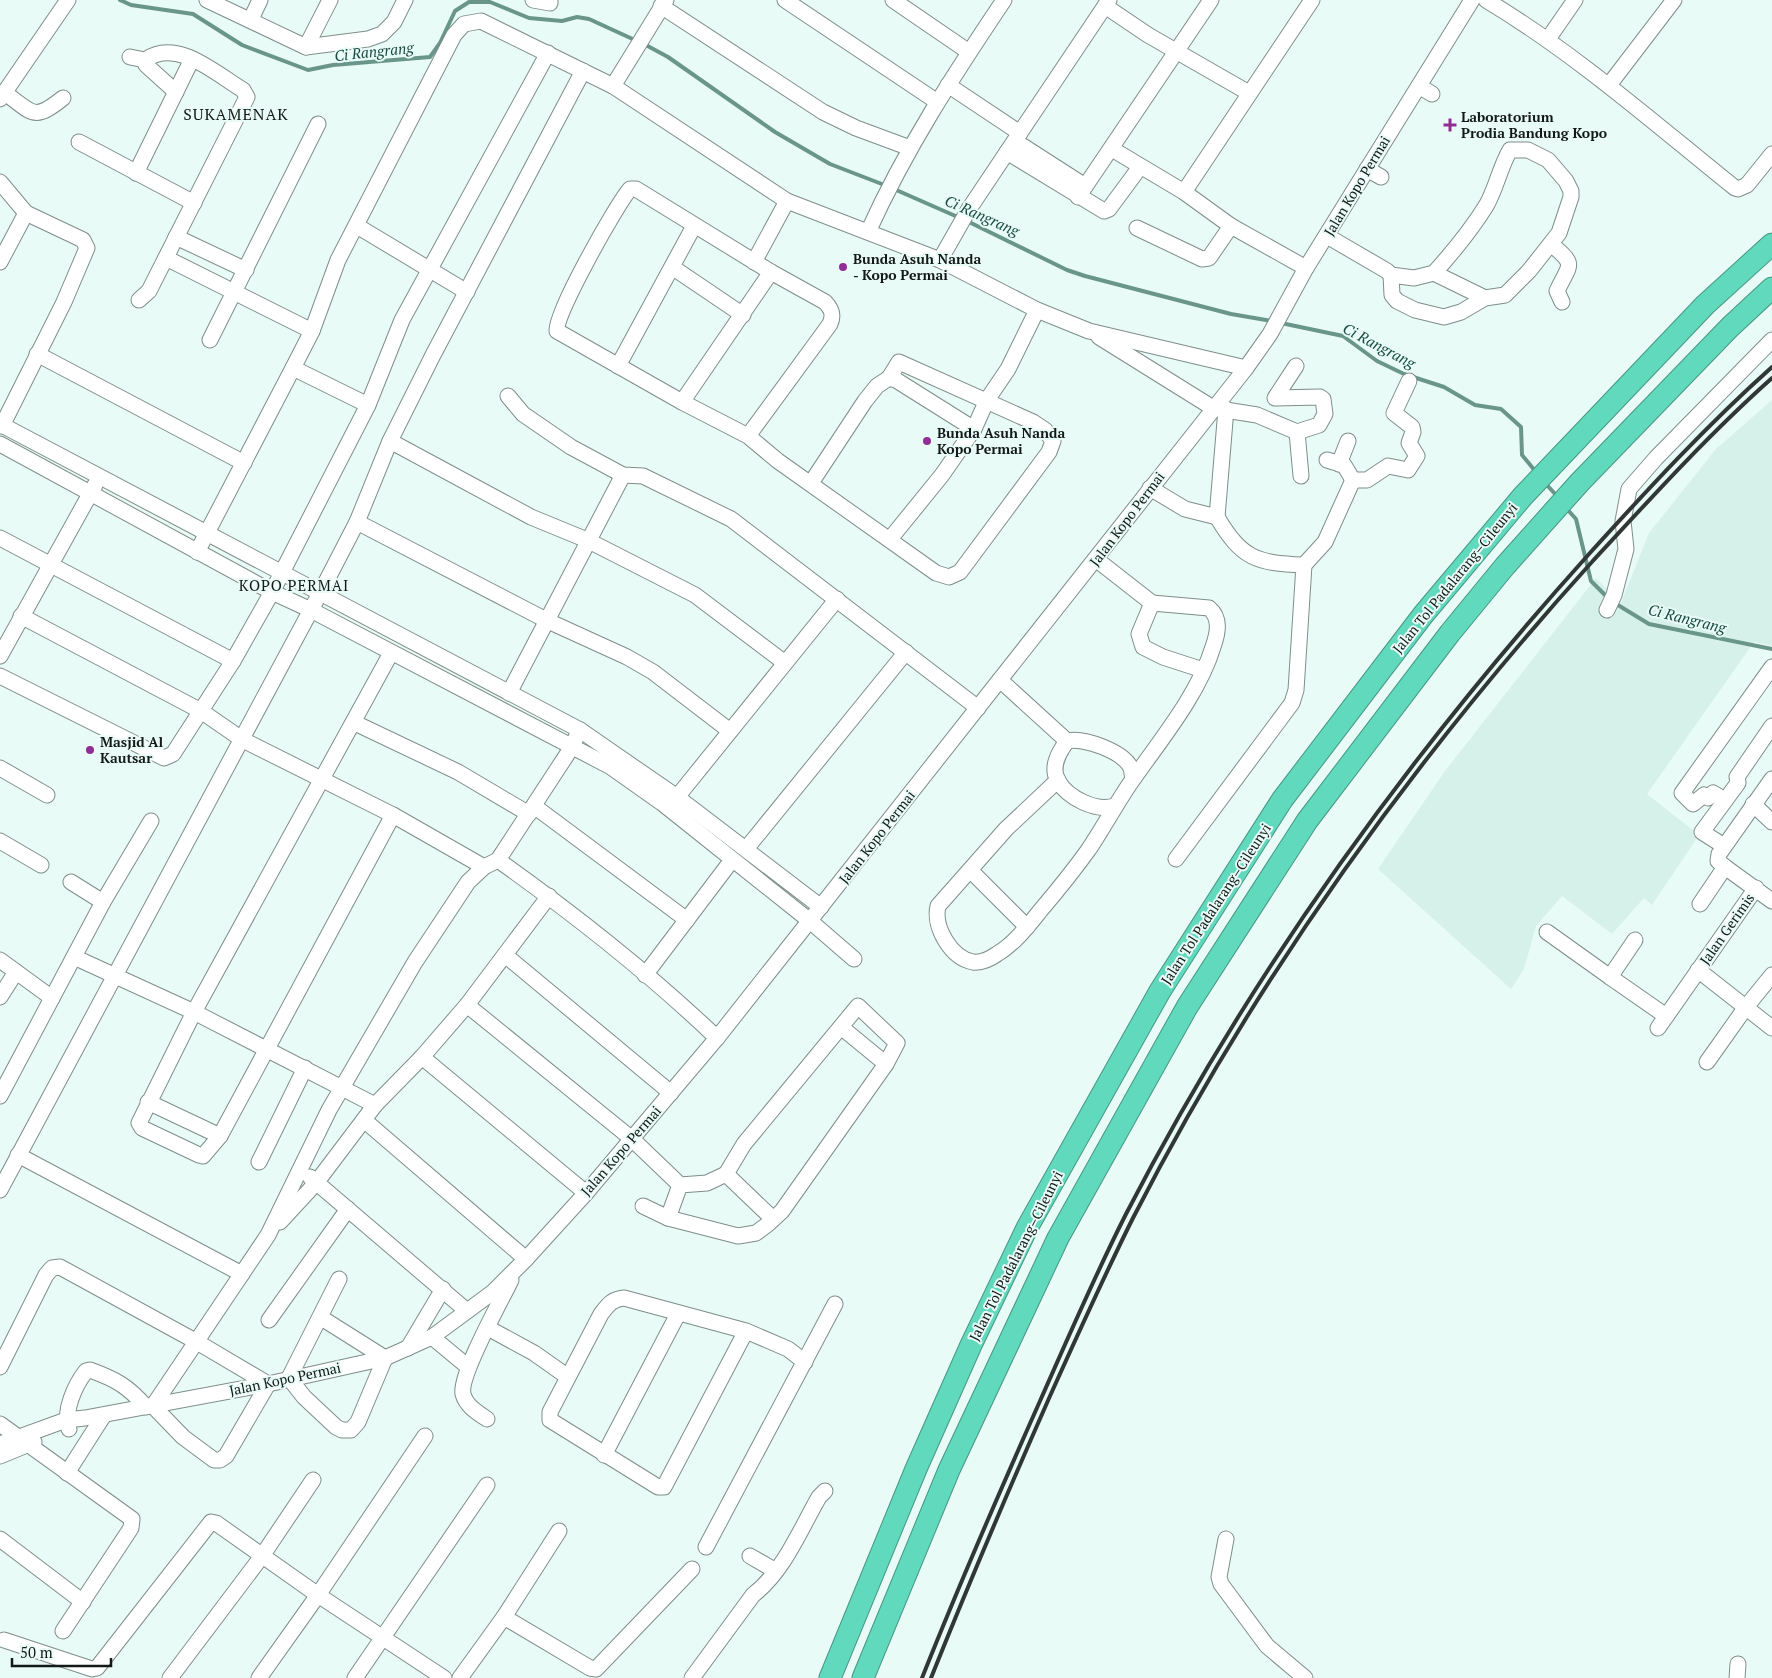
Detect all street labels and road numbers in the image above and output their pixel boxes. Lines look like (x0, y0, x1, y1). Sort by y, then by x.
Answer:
street label: Jalan Kopo Permai (1319, 132, 1394, 239)
street label: Jalan Kopo Permai (1085, 468, 1168, 570)
street label: Jalan Tol Padalarang–Cileunyi (1388, 498, 1521, 657)
street label: Jalan Kopo Permai (834, 786, 919, 887)
street label: Jalan Tol Padalarang–Cileunyi (1156, 819, 1275, 988)
street label: Jalan Gerimis (1695, 889, 1758, 968)
street label: Jalan Kopo Permai (576, 1102, 665, 1200)
street label: Jalan Tol Padalarang–Cileunyi (964, 1167, 1067, 1344)
street label: Jalan Kopo Permai (227, 1357, 343, 1400)

